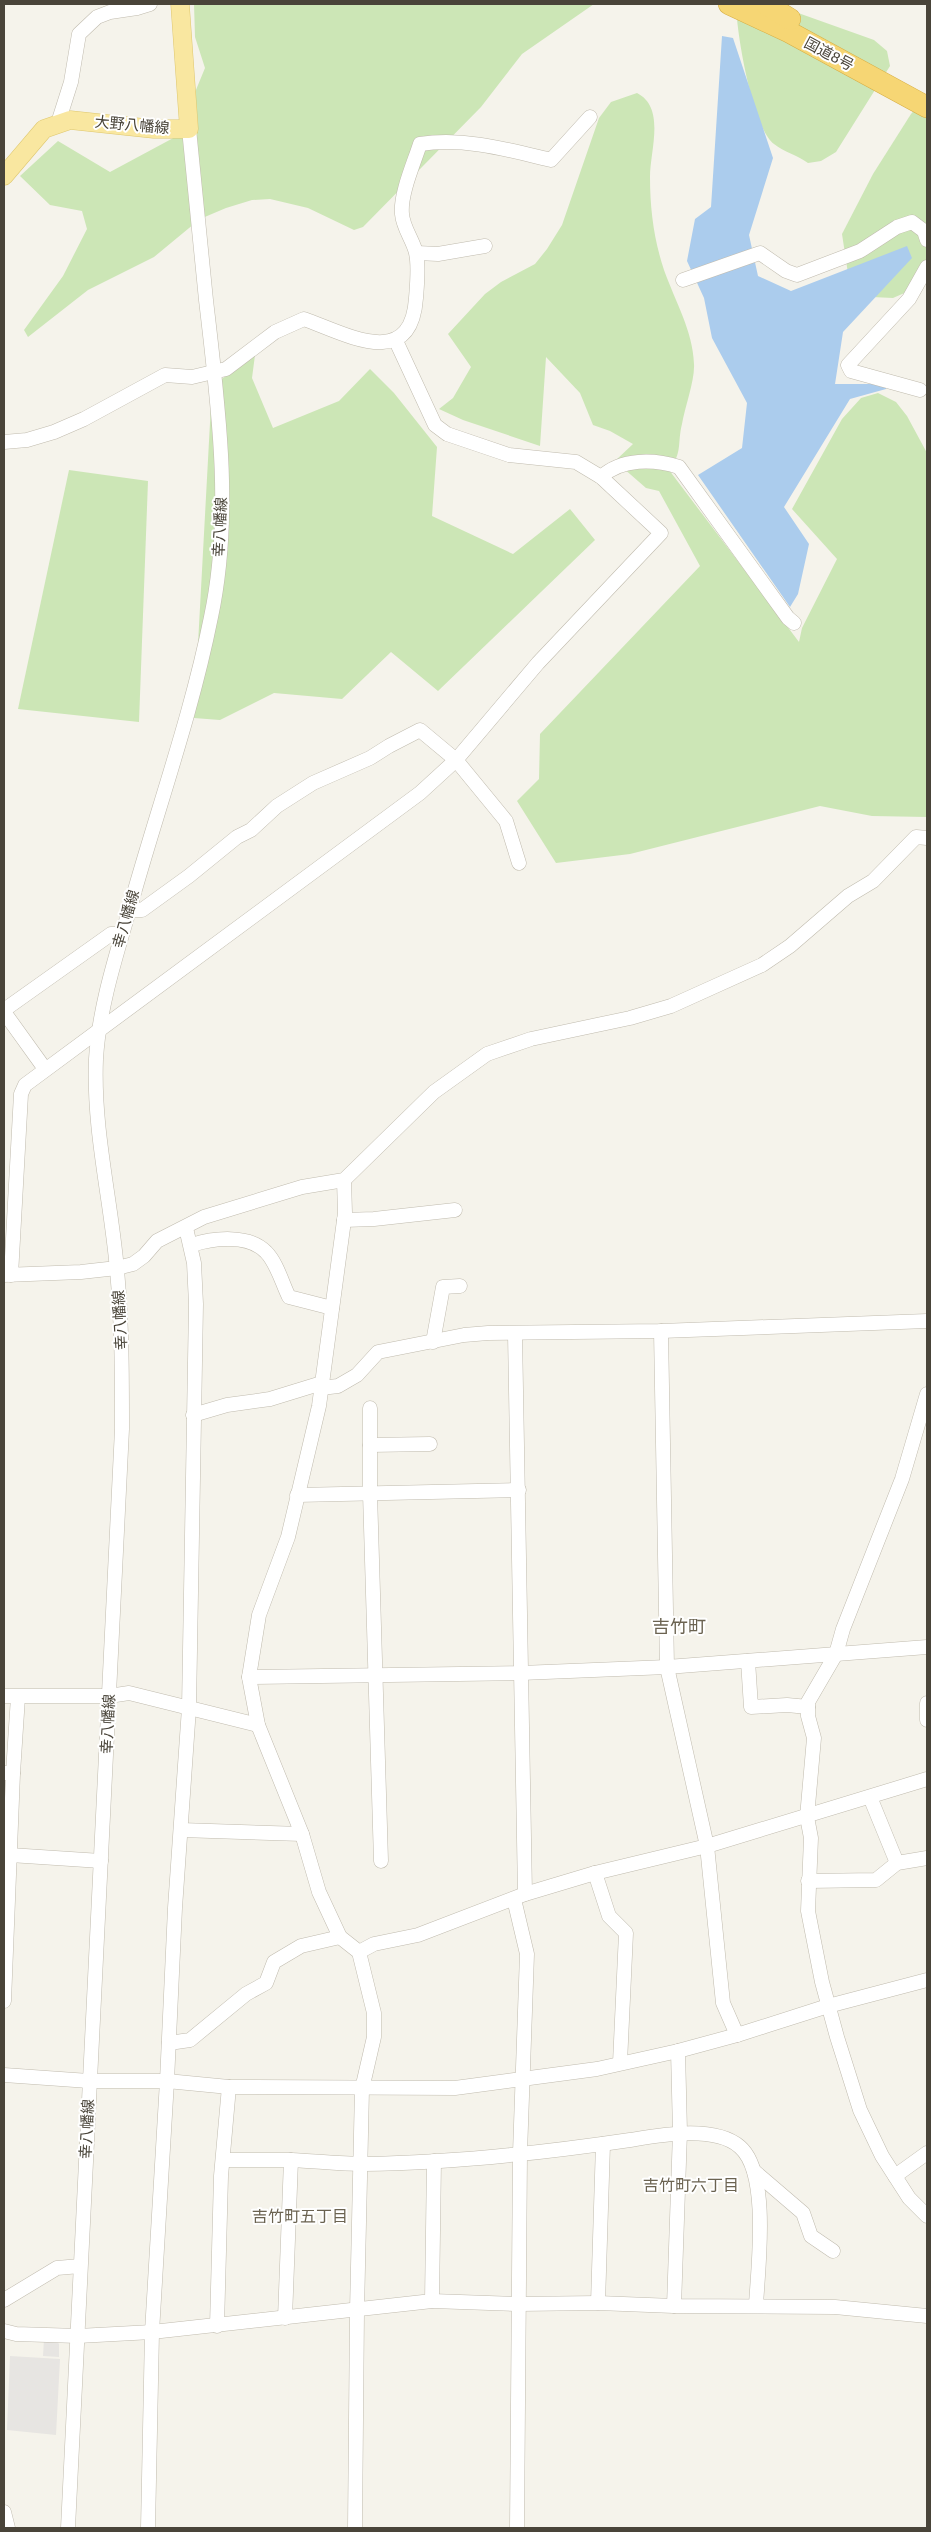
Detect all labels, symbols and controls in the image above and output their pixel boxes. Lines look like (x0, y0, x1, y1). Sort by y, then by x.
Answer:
street label: 国道8号 (802, 34, 857, 74)
street label: 大野八幡線 (94, 113, 170, 136)
street label: 幸八幡線 (209, 497, 230, 557)
street label: 幸八幡線 (109, 888, 142, 950)
street label: 幸八幡線 (109, 1290, 130, 1350)
district label: 吉竹町 (652, 1617, 706, 1637)
street label: 幸八幡線 (97, 1694, 118, 1754)
street label: 幸八幡線 (76, 2099, 97, 2159)
district label: 吉竹町六丁目 (643, 2177, 739, 2194)
district label: 吉竹町五丁目 (252, 2208, 348, 2225)

